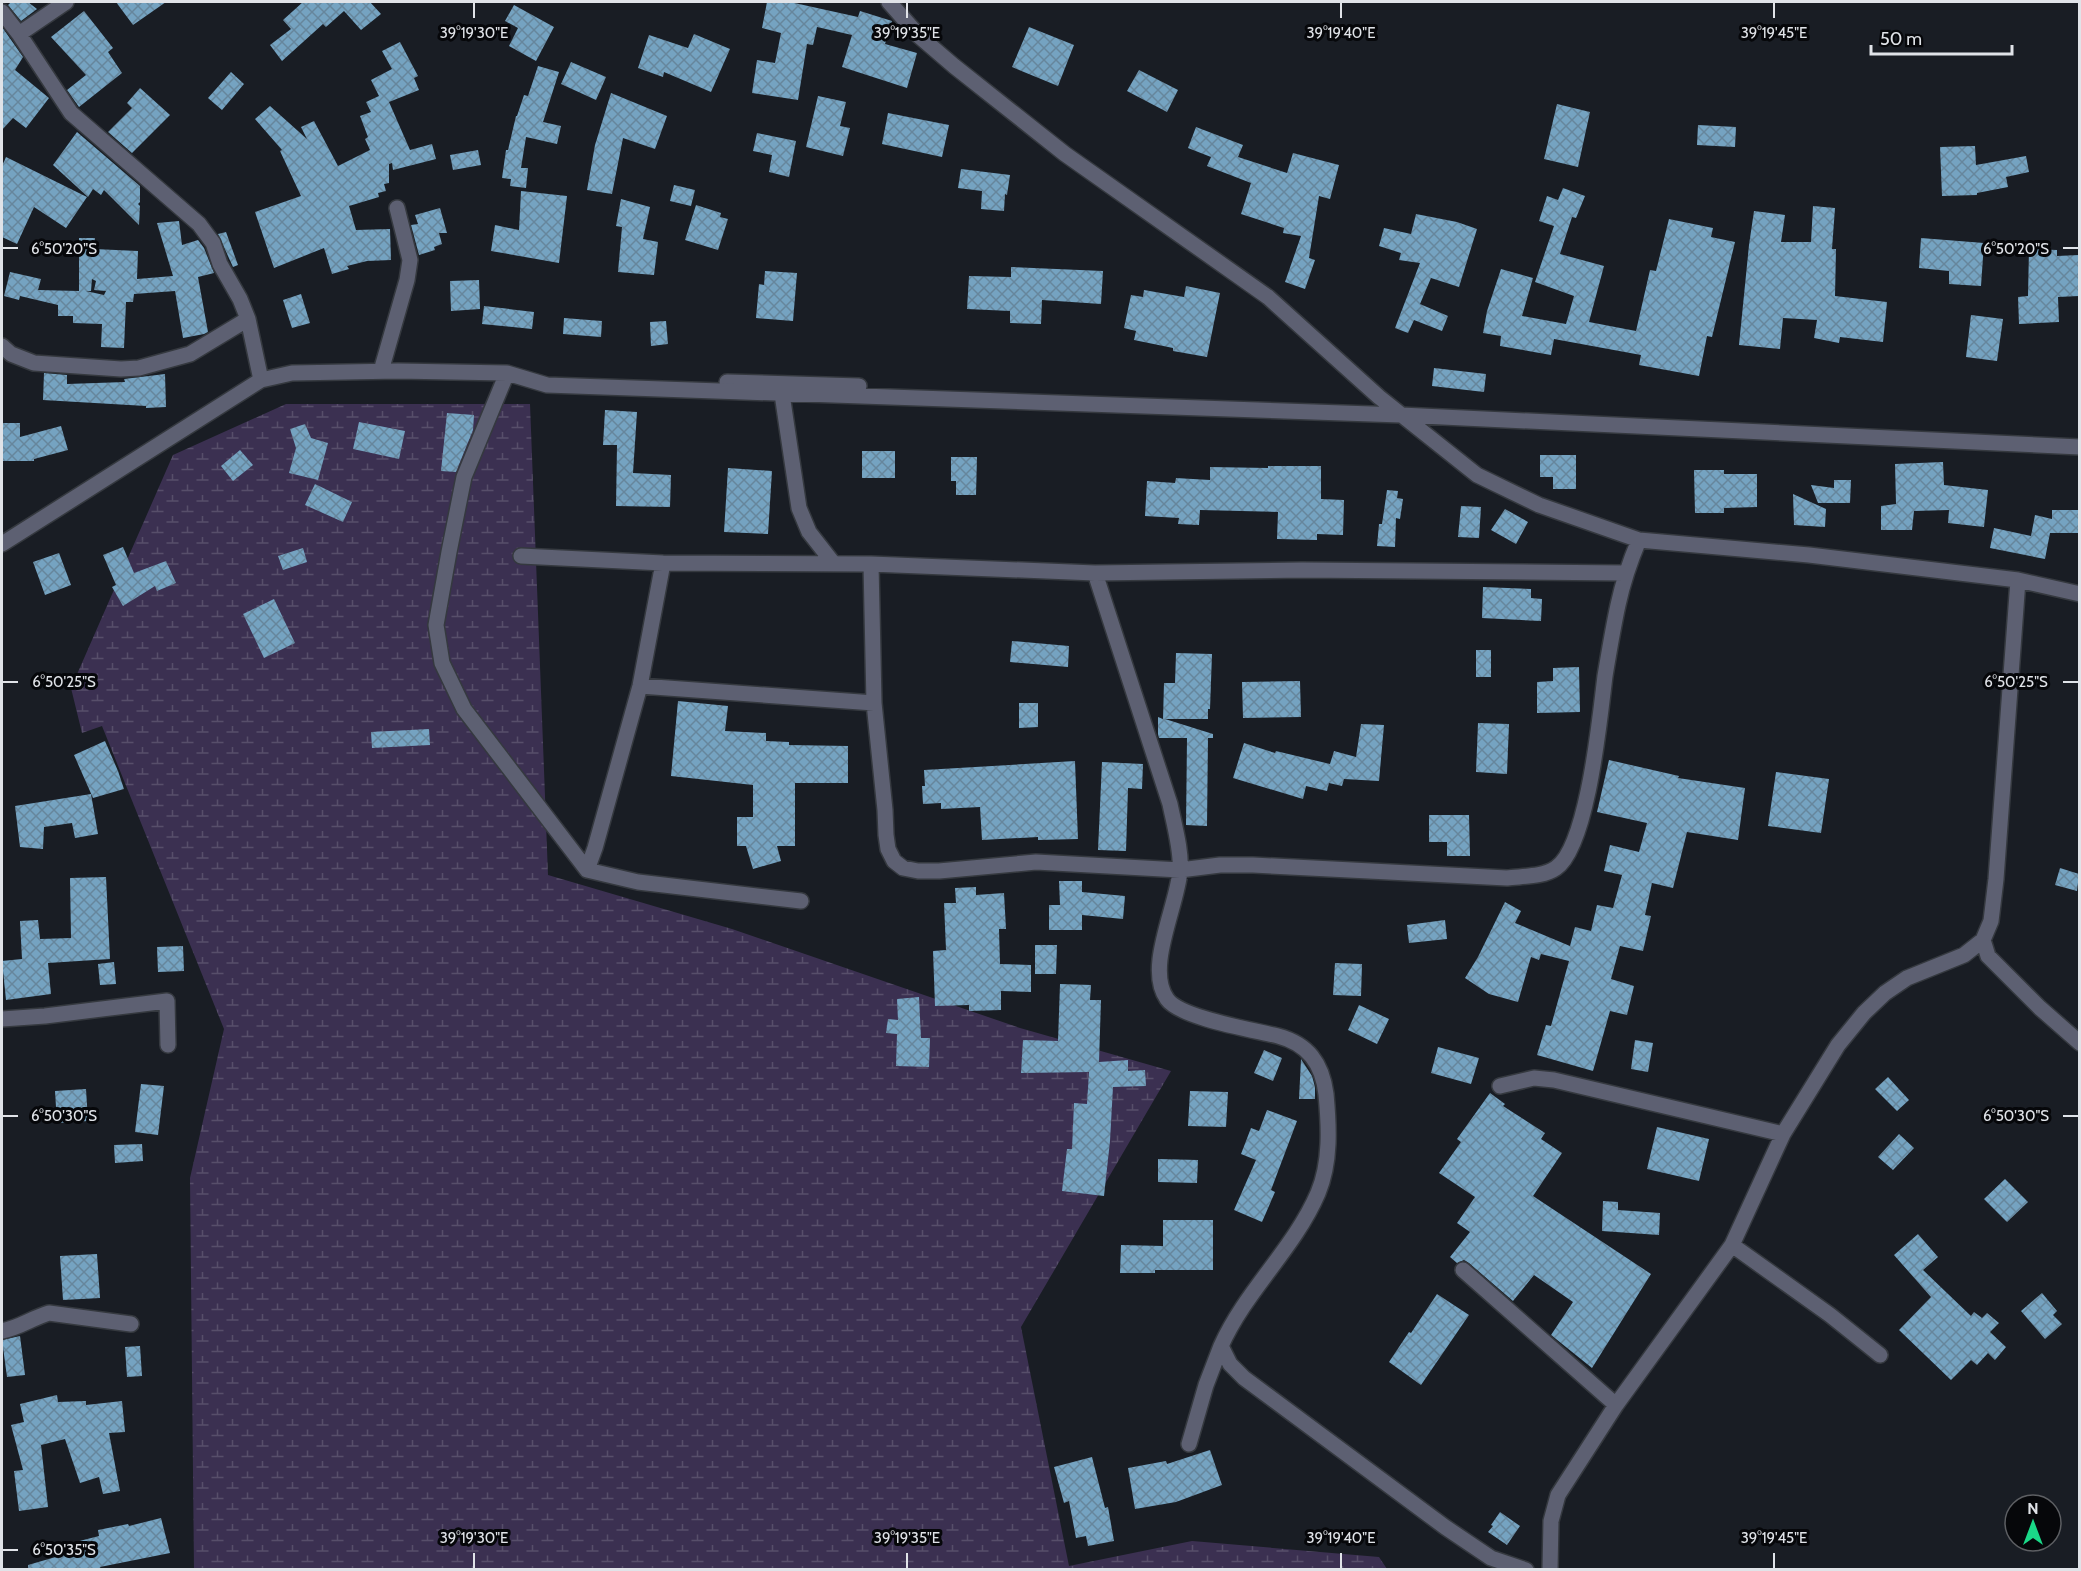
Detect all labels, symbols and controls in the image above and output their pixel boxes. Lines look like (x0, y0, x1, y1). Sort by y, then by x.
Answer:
scale bar (1871, 18, 2012, 56)
text: 39°19'30"E (440, 24, 508, 42)
text: 39°19'35"E (874, 24, 940, 42)
text: 39°19'40"E (1307, 24, 1375, 42)
text: 39°19'45"E (1741, 24, 1807, 42)
text: 50 m (1880, 28, 1922, 50)
text: 6°50'20"S (31, 240, 97, 258)
text: 6°50'20"S (1983, 240, 2049, 258)
text: 6°50'25"S (32, 673, 96, 691)
text: 6°50'25"S (1984, 673, 2048, 691)
text: 6°50'30"S (31, 1107, 97, 1125)
text: 6°50'30"S (1983, 1107, 2049, 1125)
north arrow (2003, 1493, 2063, 1553)
text: N (2027, 1499, 2039, 1518)
text: 39°19'30"E (440, 1529, 508, 1547)
text: 39°19'35"E (874, 1529, 940, 1547)
text: 39°19'40"E (1307, 1529, 1375, 1547)
text: 39°19'45"E (1741, 1529, 1807, 1547)
text: 6°50'35"S (32, 1541, 96, 1559)

